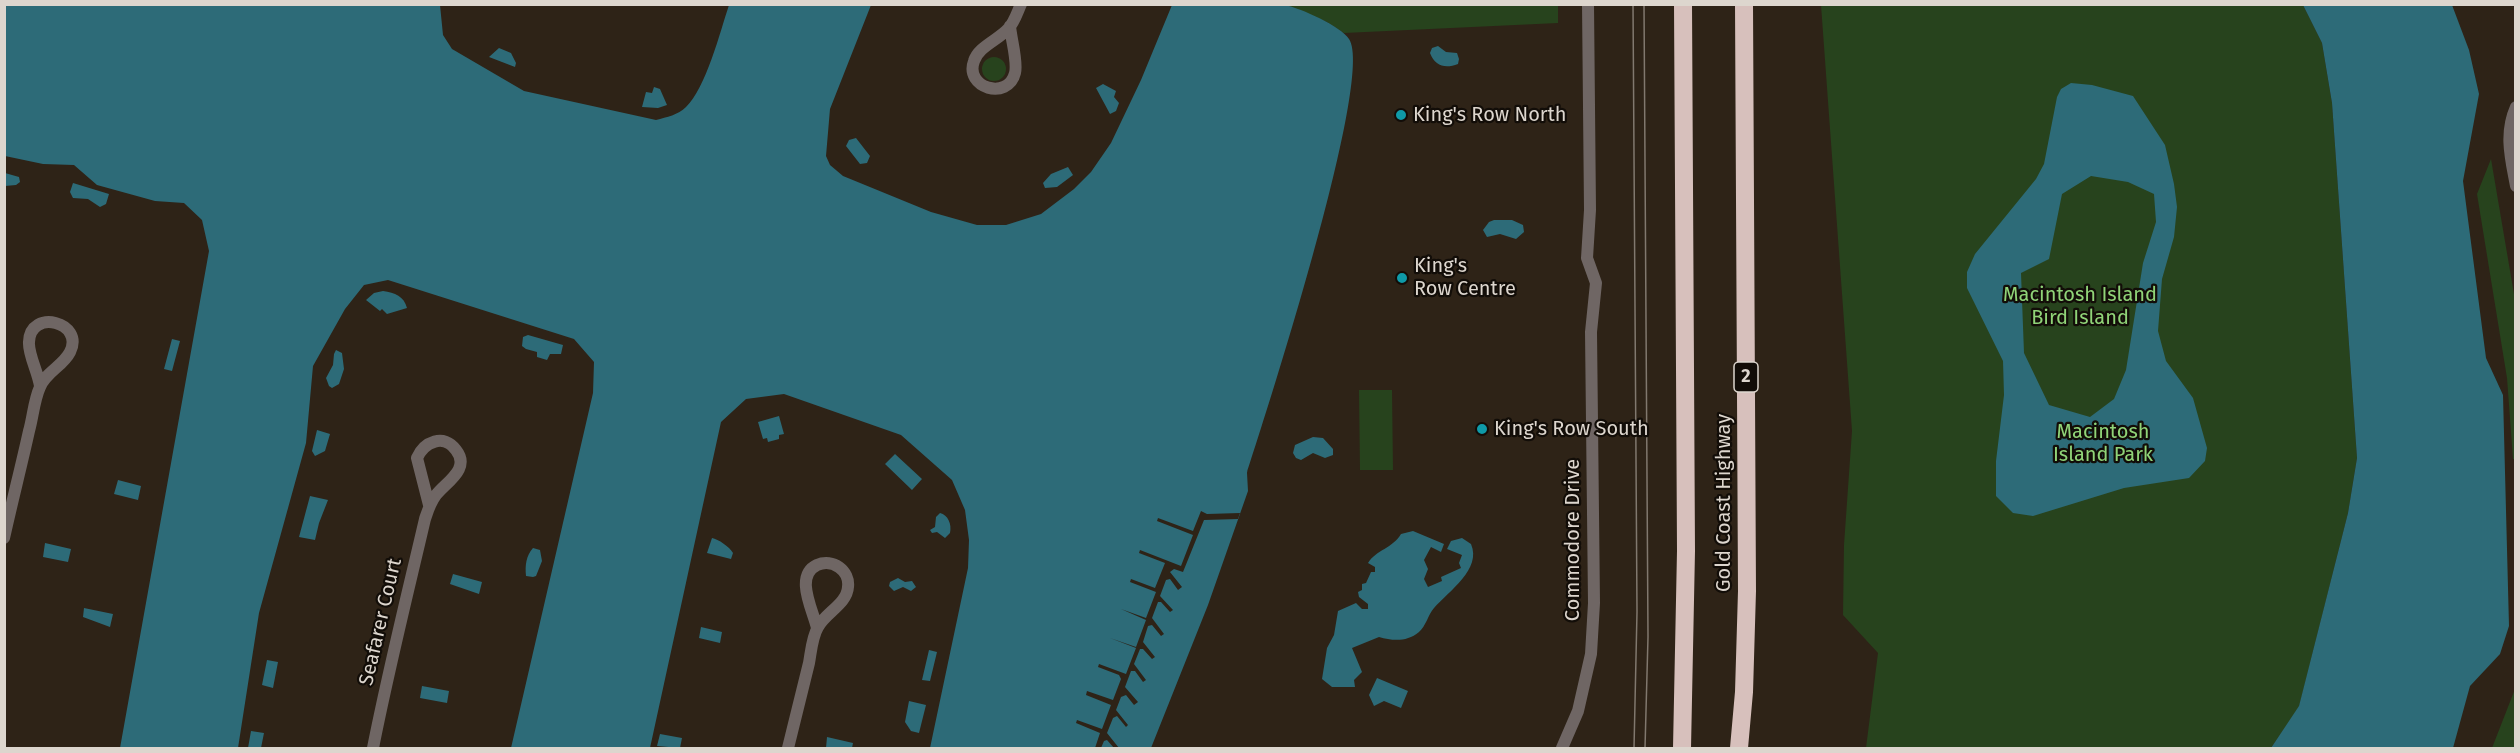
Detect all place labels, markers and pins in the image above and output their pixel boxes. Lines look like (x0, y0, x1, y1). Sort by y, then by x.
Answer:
place label: King's Row North (1413, 103, 1566, 127)
marker: King's Row North (1394, 108, 1408, 122)
place label: King's Row Centre (1414, 254, 1516, 301)
marker: King's Row Centre (1395, 271, 1409, 285)
place label: King's Row South (1494, 417, 1649, 441)
marker: King's Row South (1475, 422, 1489, 436)

